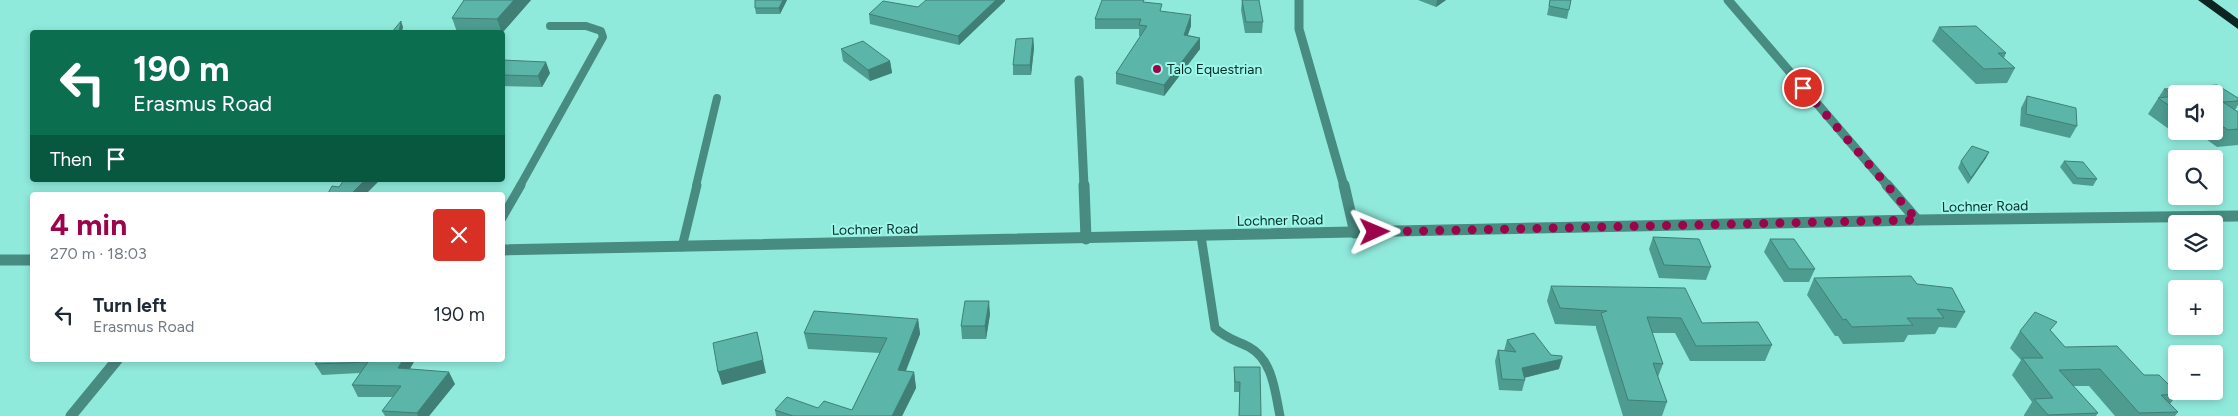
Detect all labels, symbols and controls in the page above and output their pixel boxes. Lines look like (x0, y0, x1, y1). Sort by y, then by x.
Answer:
text: 190 m (133, 48, 230, 90)
icon: left (50, 50, 115, 115)
place label: Talo Equestrian (1167, 61, 1262, 78)
marker: Talo Equestrian (1151, 63, 1163, 75)
pin (1782, 67, 1824, 109)
icon: arrive (1789, 74, 1817, 102)
map controls (2168, 85, 2223, 400)
button: sound (2168, 85, 2223, 140)
text: Erasmus Road (133, 90, 272, 117)
icon: arrive (102, 145, 130, 173)
text: Then (50, 148, 92, 171)
button: search (2168, 150, 2223, 205)
street label: Lochner Road (1942, 197, 2028, 216)
position arrow (1348, 205, 1400, 257)
text: 4 min (50, 206, 127, 243)
button: close (433, 209, 485, 261)
street label: Lochner Road (1237, 211, 1323, 230)
button: layers (2168, 215, 2223, 270)
street label: Lochner Road (832, 220, 918, 239)
text: 270 m · 18:03 (50, 244, 147, 263)
button: + (2168, 280, 2223, 335)
text: Turn left (93, 294, 167, 317)
icon: left (50, 301, 78, 329)
text: 190 m (433, 303, 485, 326)
text: Erasmus Road (93, 317, 194, 336)
button: − (2168, 345, 2223, 400)

